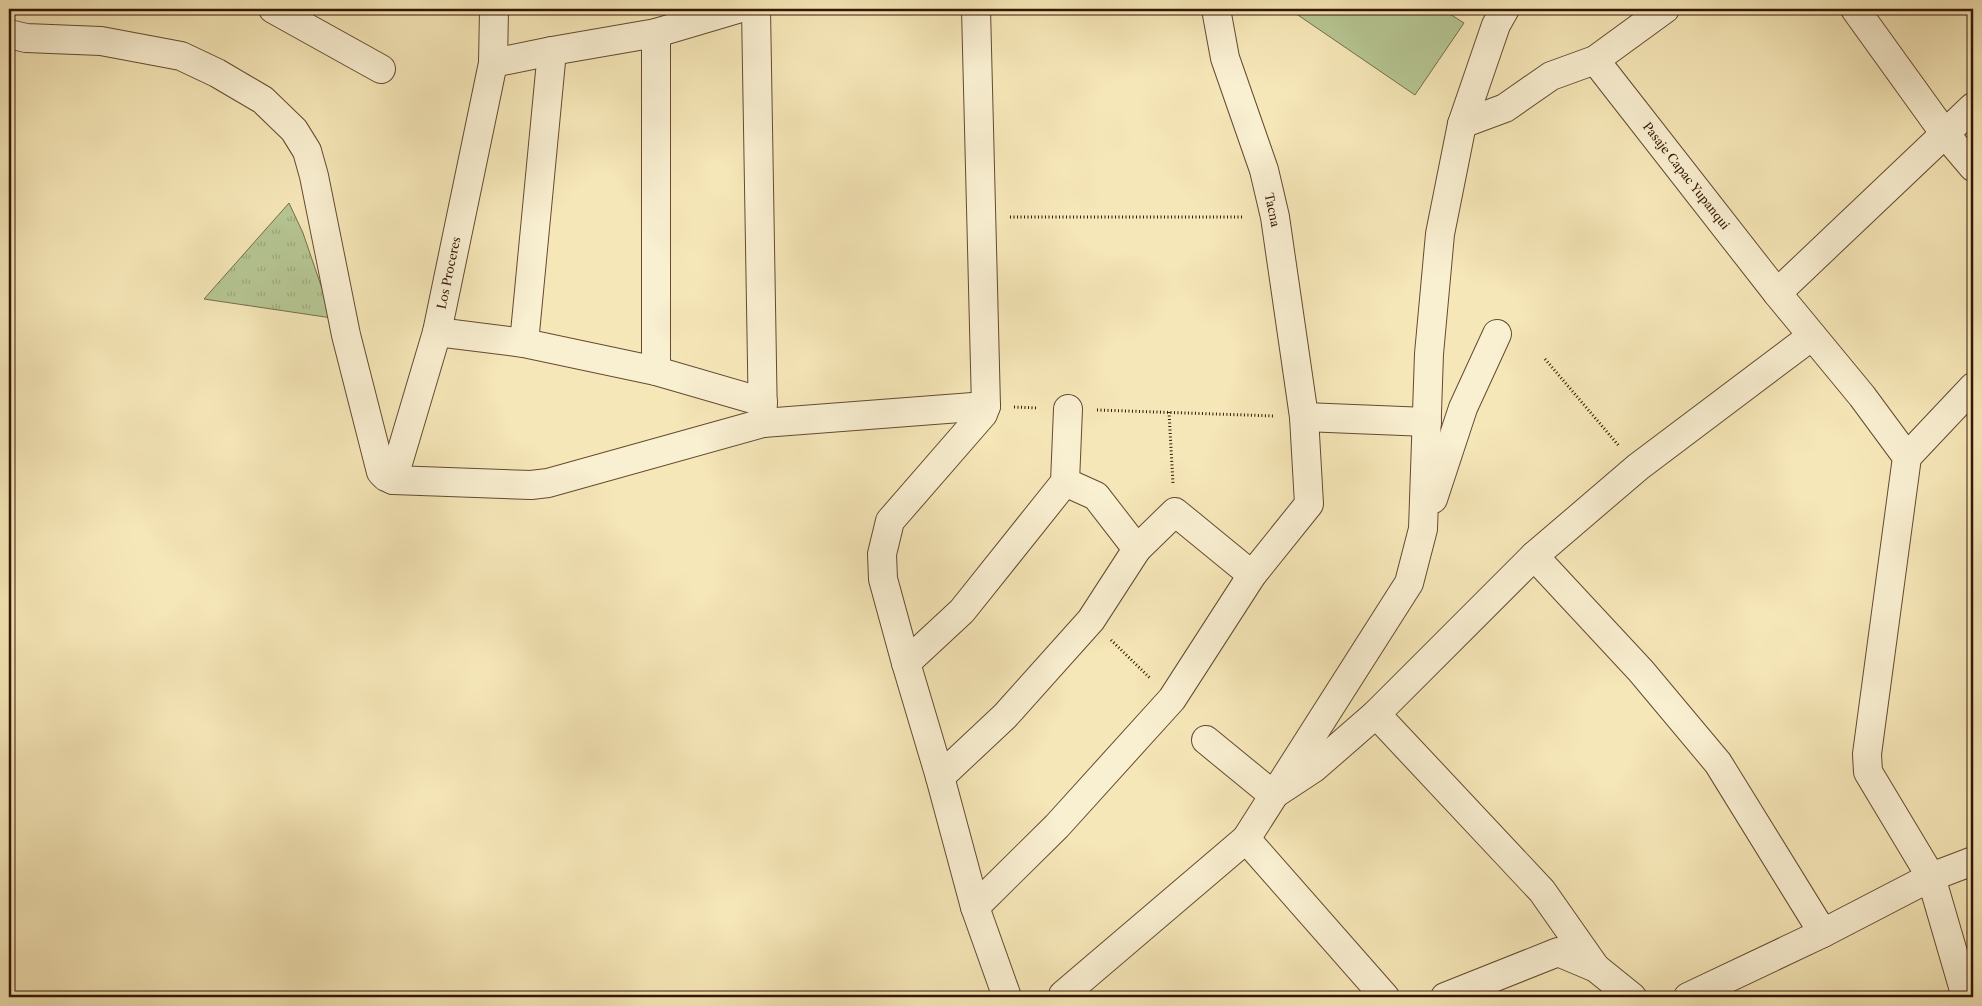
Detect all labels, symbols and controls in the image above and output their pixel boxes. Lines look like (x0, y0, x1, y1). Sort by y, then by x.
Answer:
street label: Pasaje Capac Yupanqui (1640, 119, 1733, 233)
street label: Tacna (1262, 192, 1284, 229)
street label: Los Proceres (434, 235, 464, 310)

